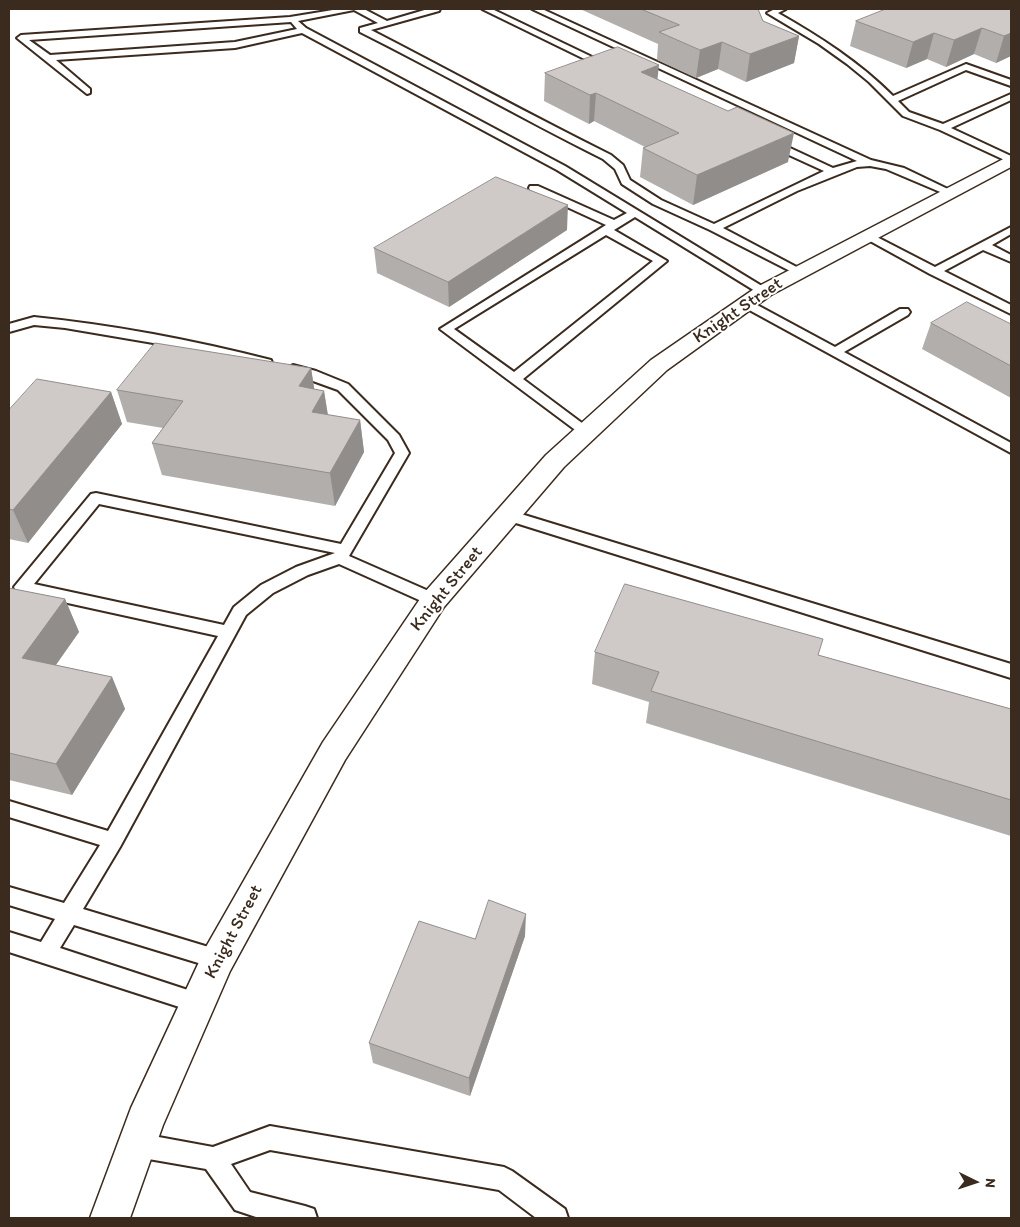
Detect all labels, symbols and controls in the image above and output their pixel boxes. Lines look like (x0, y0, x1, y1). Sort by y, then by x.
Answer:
street label: Knight Street (689, 273, 787, 349)
street label: Knight Street (406, 542, 488, 636)
street label: Knight Street (200, 881, 268, 983)
north arrow (950, 1157, 1000, 1207)
text: N (982, 1178, 999, 1188)

